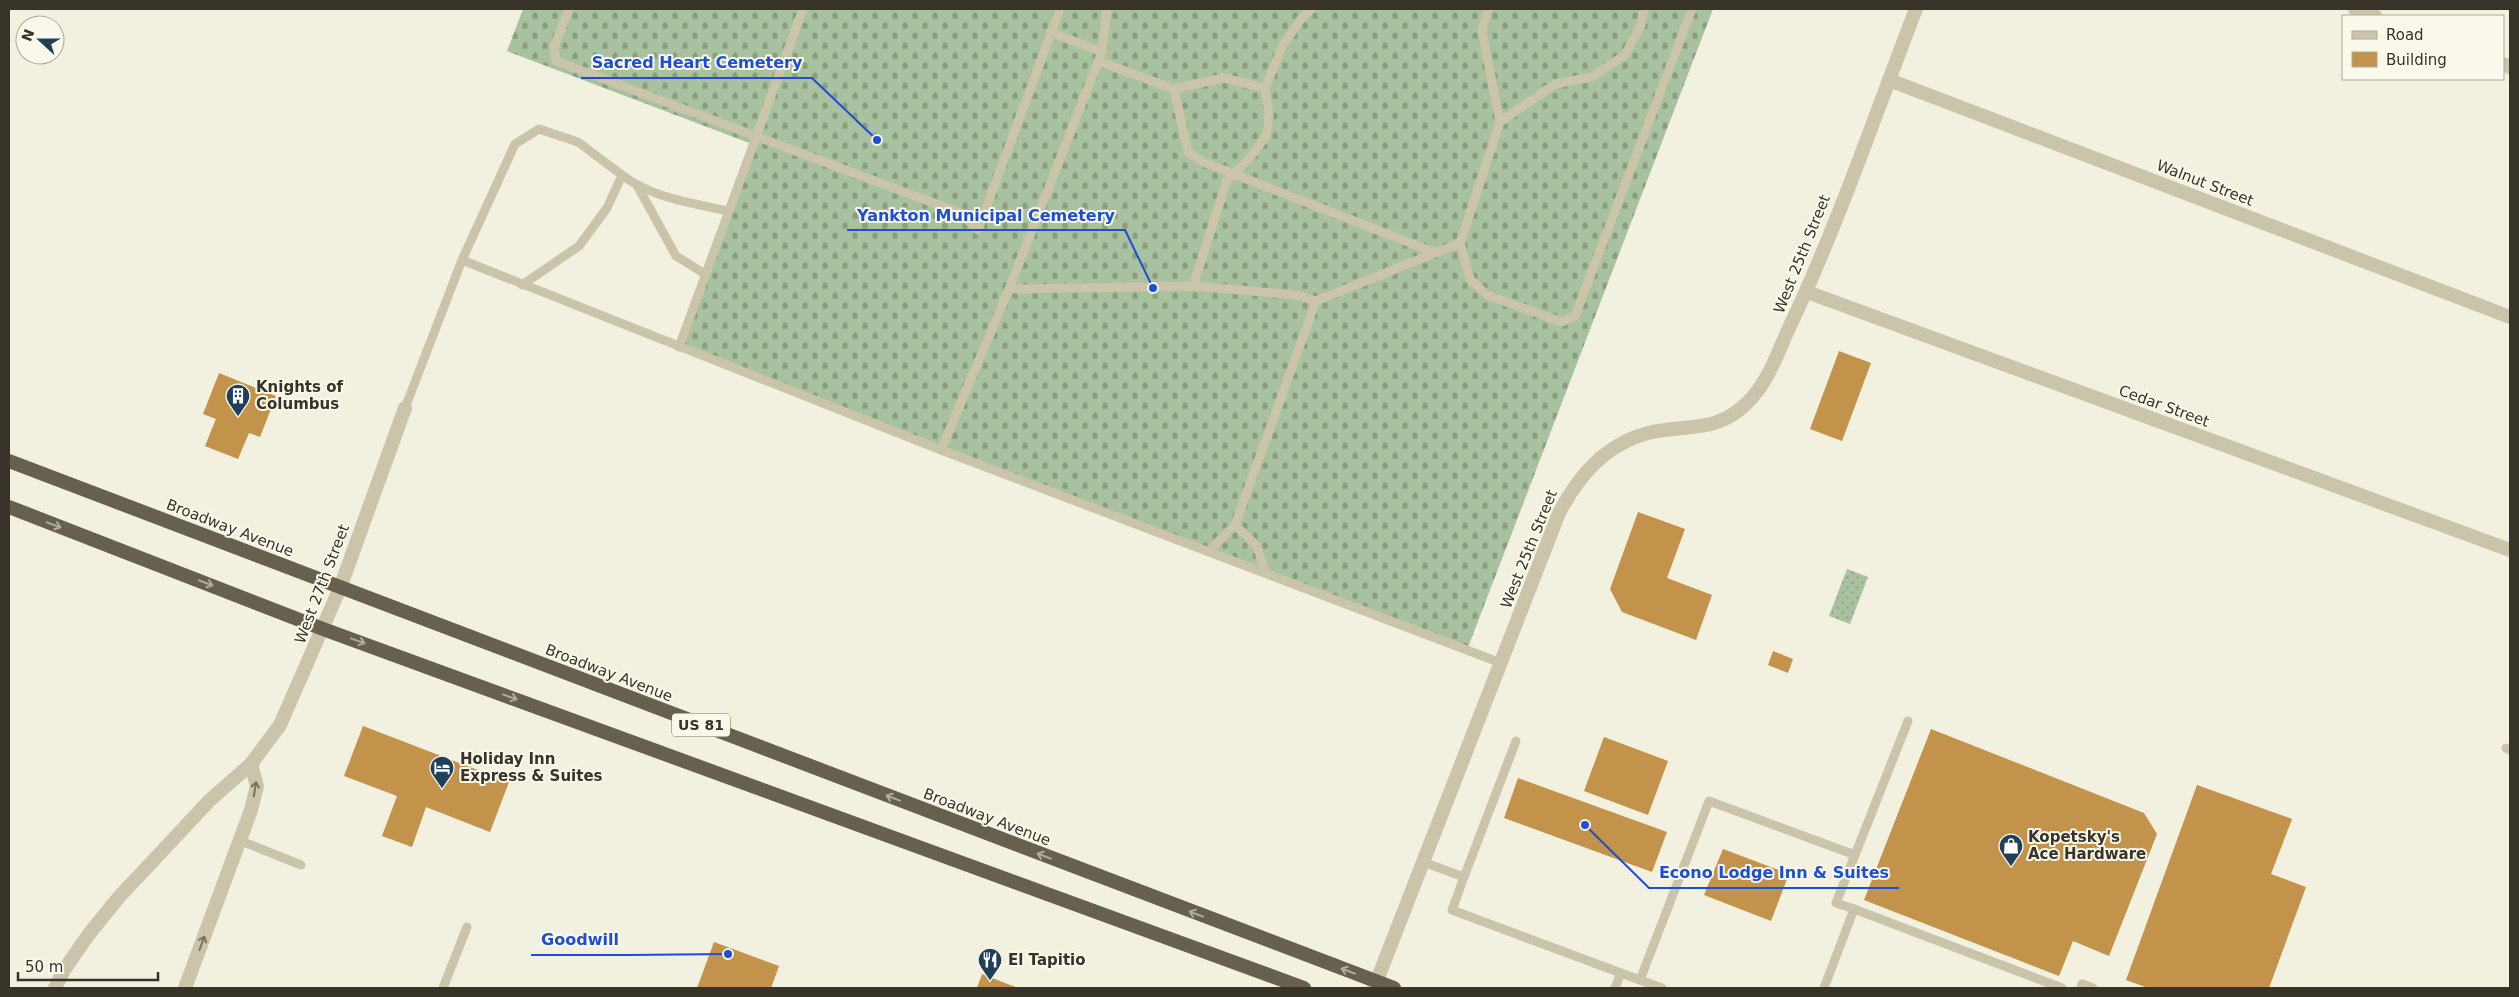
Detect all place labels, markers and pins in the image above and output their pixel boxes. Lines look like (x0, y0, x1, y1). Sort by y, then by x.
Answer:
callout: Sacred Heart Cemetery (581, 47, 812, 78)
callout: Yankton Municipal Cemetery (847, 199, 1125, 230)
place label: Knights of Columbus (256, 378, 343, 413)
building icon: Knights of Columbus (225, 383, 251, 417)
place label: Holiday Inn Express & Suites (460, 750, 603, 785)
hotel icon: Holiday Inn Express & Suites (429, 755, 455, 789)
place label: Kopetsky's Ace Hardware (2028, 828, 2146, 863)
shop icon: Kopetsky's Ace Hardware (1998, 833, 2024, 867)
callout: Econo Lodge Inn & Suites (1649, 857, 1899, 888)
callout: Goodwill (531, 924, 628, 955)
restaurant icon: El Tapitio (977, 947, 1003, 981)
place label: El Tapitio (1008, 951, 1086, 969)

